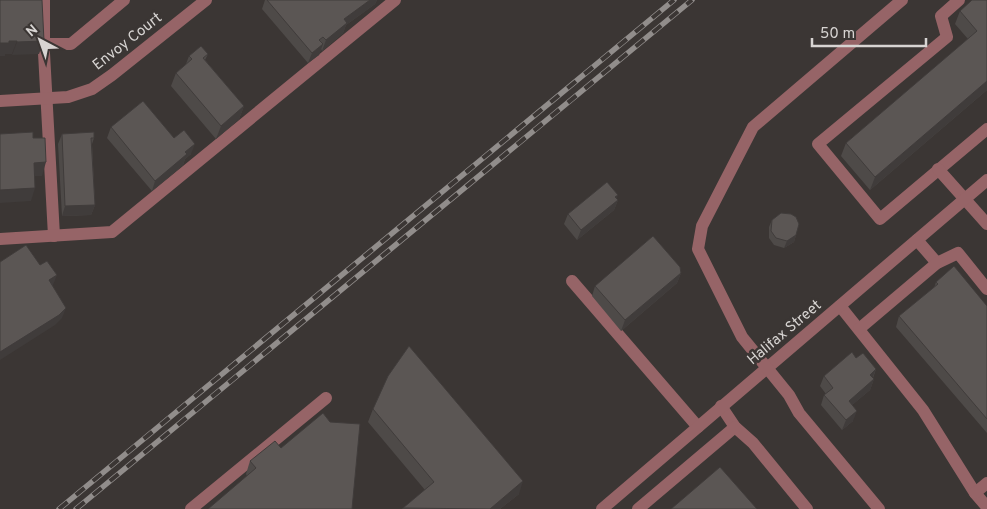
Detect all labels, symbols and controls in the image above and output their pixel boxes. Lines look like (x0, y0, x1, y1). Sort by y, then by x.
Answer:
street label: Envoy Court (89, 9, 167, 75)
north arrow (15, 15, 65, 65)
scale bar (812, 15, 926, 47)
text: N (23, 22, 42, 41)
text: 50 m (820, 25, 855, 44)
street label: Halifax Street (744, 297, 826, 370)

